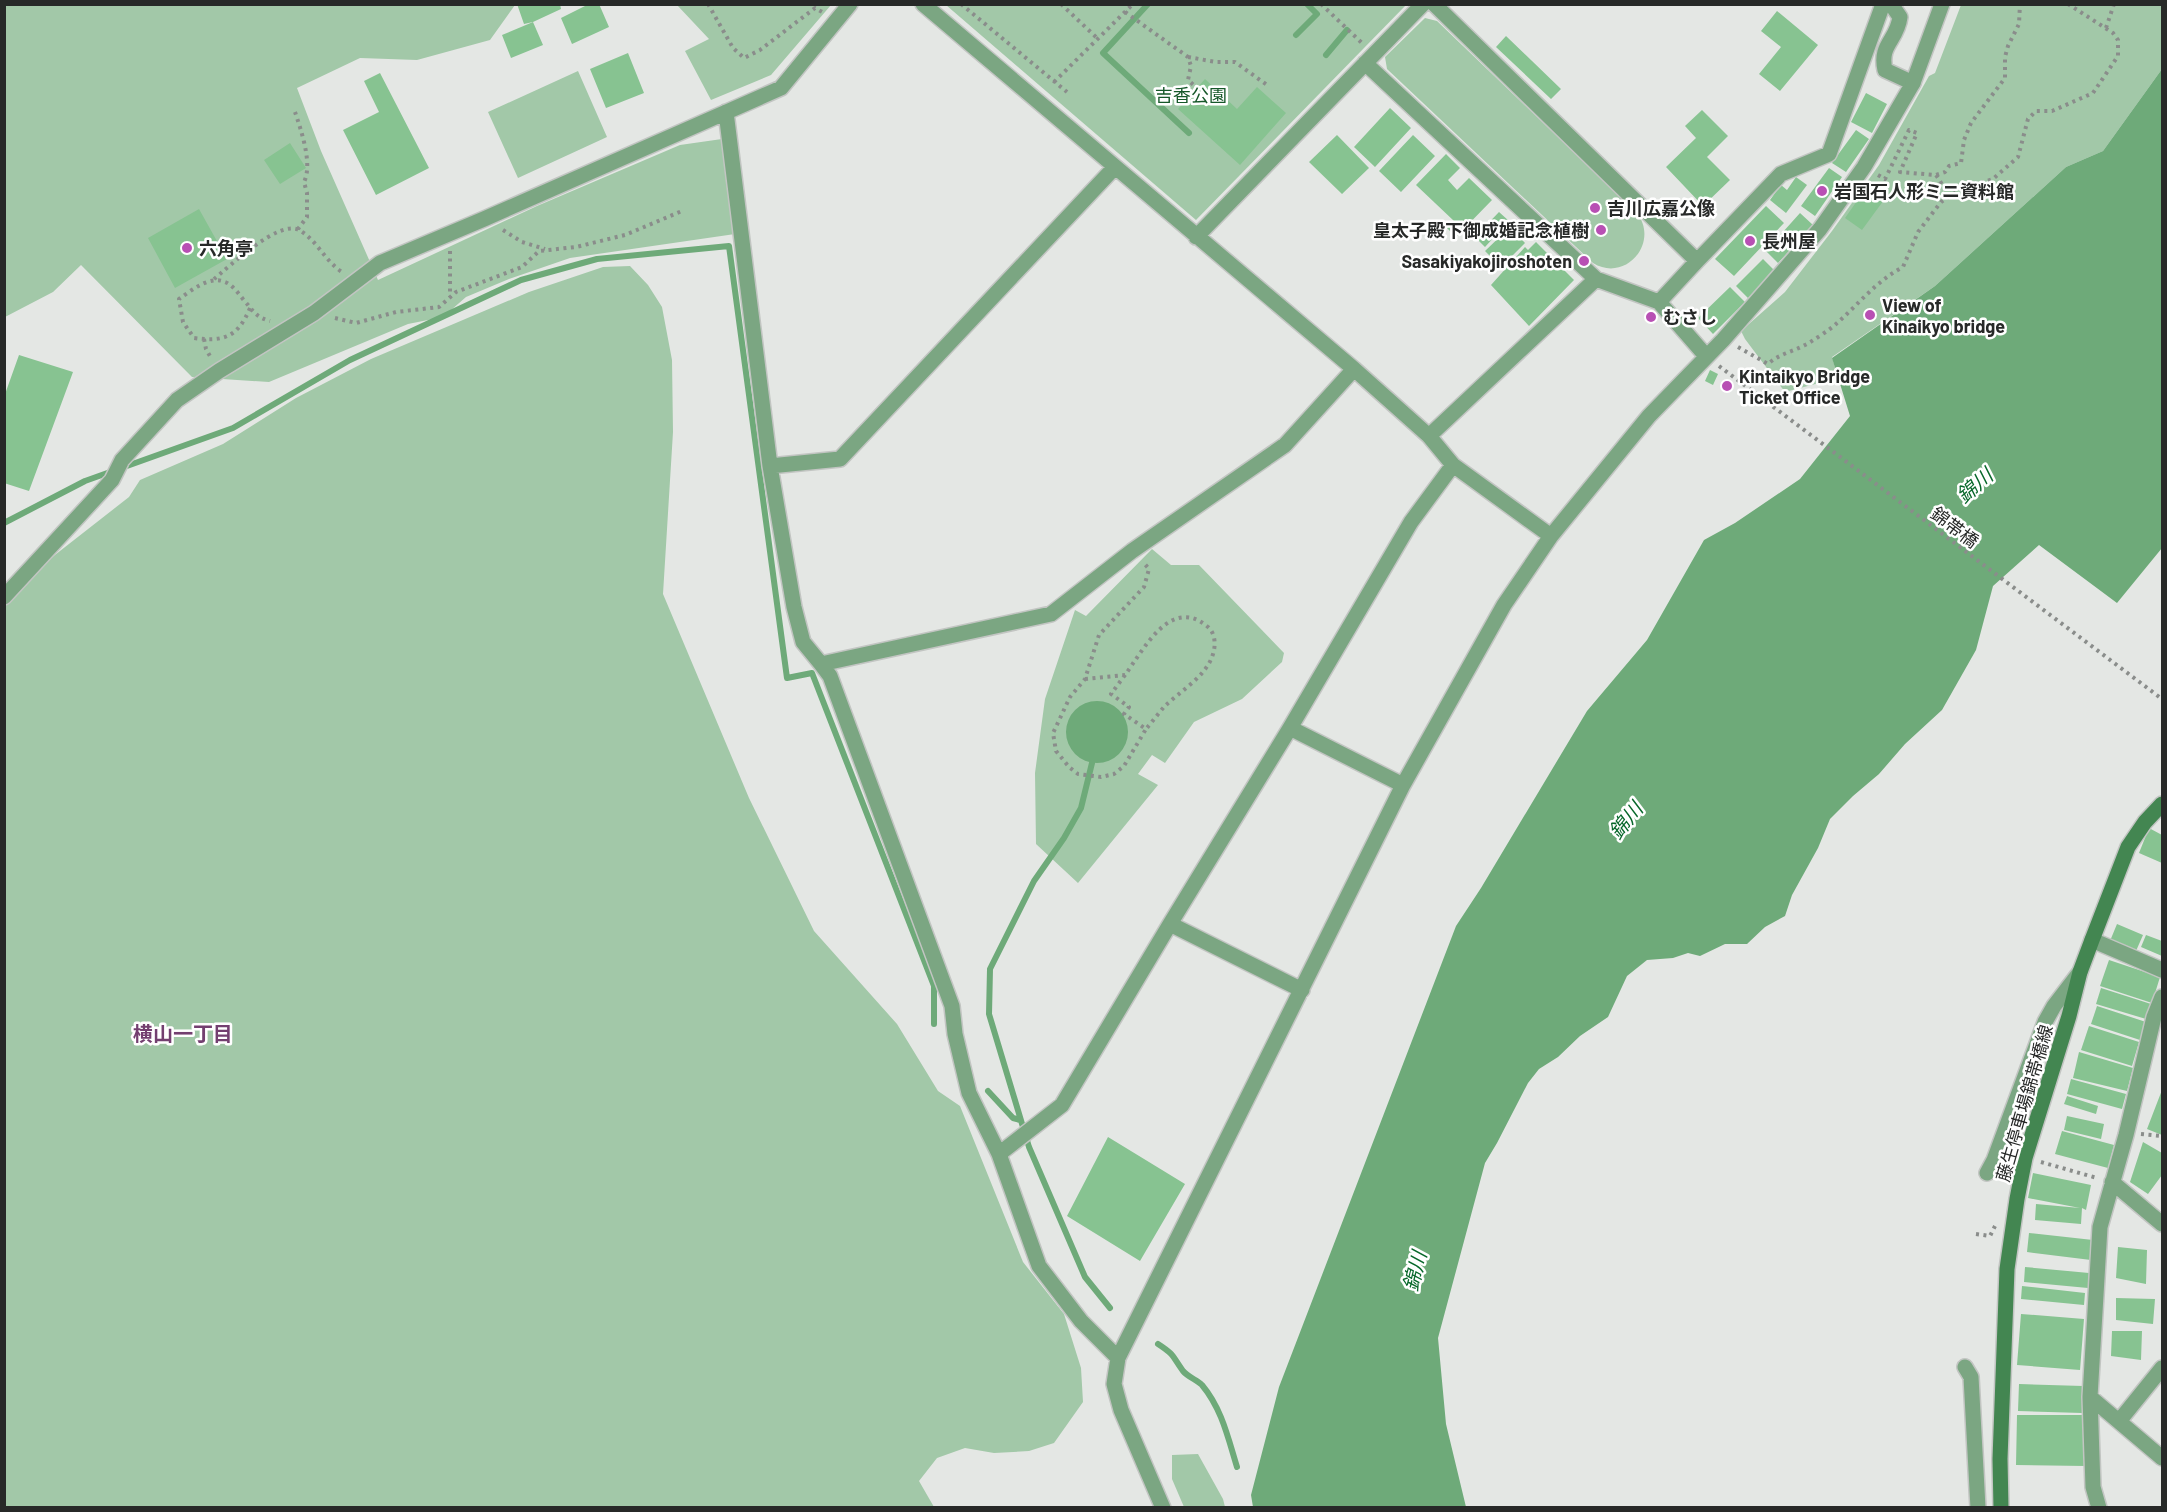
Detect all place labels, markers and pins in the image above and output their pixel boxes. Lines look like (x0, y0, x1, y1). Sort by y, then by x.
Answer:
place label: 岩国石人形ミニ資料館 (1834, 180, 2014, 202)
marker: 岩国石人形ミニ資料館 (1815, 184, 1829, 198)
place label: 吉川広嘉公像 (1607, 197, 1715, 219)
marker: 吉川広嘉公像 (1588, 201, 1602, 215)
place label: 皇太子殿下御成婚記念植樹 (1373, 219, 1589, 241)
marker: 皇太子殿下御成婚記念植樹 (1594, 223, 1608, 237)
place label: 長州屋 (1762, 230, 1816, 252)
marker: 長州屋 (1743, 234, 1757, 248)
place label: 六角亭 (199, 237, 253, 259)
marker: 六角亭 (180, 241, 194, 255)
place label: Sasakiyakojiroshoten (1401, 250, 1572, 272)
marker: Sasakiyakojiroshoten (1577, 254, 1591, 268)
place label: View of Kinaikyo bridge (1882, 294, 2005, 337)
place label: むさし (1663, 306, 1717, 328)
marker: View of Kinaikyo bridge (1863, 308, 1877, 322)
marker: むさし (1644, 310, 1658, 324)
place label: Kintaikyo Bridge Ticket Office (1739, 365, 1870, 408)
marker: Kintaikyo Bridge Ticket Office (1720, 379, 1734, 393)

